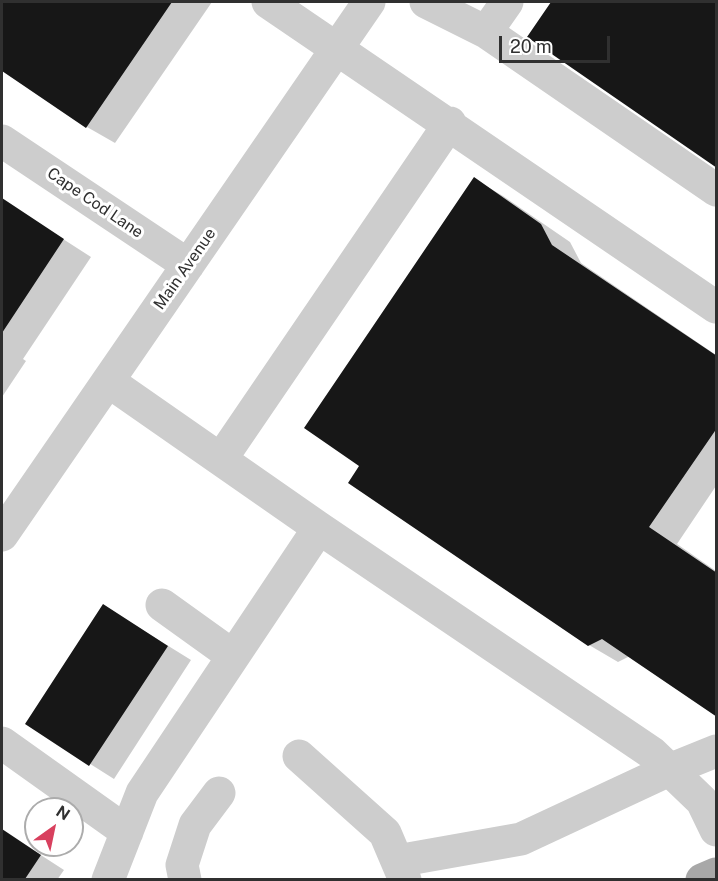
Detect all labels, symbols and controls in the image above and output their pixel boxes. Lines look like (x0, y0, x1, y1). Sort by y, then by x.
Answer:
scale bar (502, 24, 613, 62)
text: 20 m (510, 36, 552, 57)
street label: Cape Cod Lane (43, 164, 147, 242)
street label: Main Avenue (150, 225, 220, 313)
north arrow (24, 797, 84, 857)
text: N (53, 802, 73, 825)

